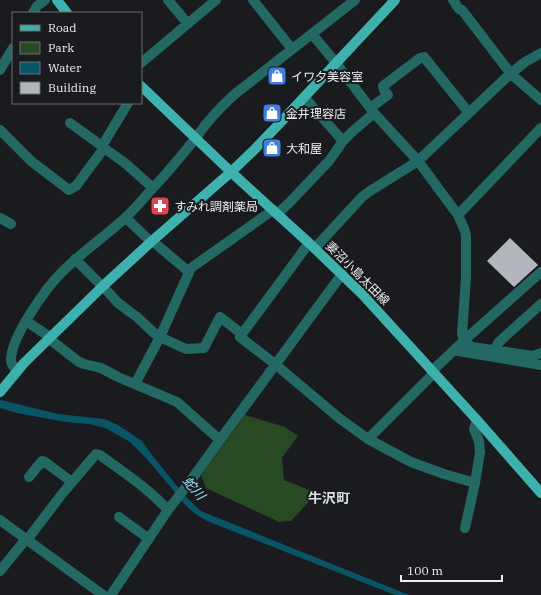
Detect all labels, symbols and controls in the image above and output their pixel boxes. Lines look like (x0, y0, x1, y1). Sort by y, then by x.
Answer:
legend (12, 12, 142, 104)
text: Road (48, 20, 77, 35)
text: Park (48, 40, 74, 55)
text: Water (48, 60, 82, 75)
shop icon: イワ夕美容室 (266, 65, 288, 87)
place label: イワ夕美容室 (291, 69, 363, 84)
text: Building (48, 80, 96, 95)
shop icon: 金井理容店 (261, 102, 283, 124)
place label: 金井理容店 (286, 106, 346, 121)
shop icon: 大和屋 (261, 137, 283, 159)
place label: 大和屋 (286, 141, 322, 156)
pharmacy icon: すみれ調剤薬局 (149, 195, 171, 217)
place label: すみれ調剤薬局 (174, 199, 258, 214)
street label: 妻沼小島太田線 (323, 238, 393, 308)
water label: 蛇川 (179, 473, 210, 505)
district label: 牛沢町 (308, 489, 350, 507)
scale bar (401, 557, 502, 583)
text: 100 m (407, 563, 443, 578)

